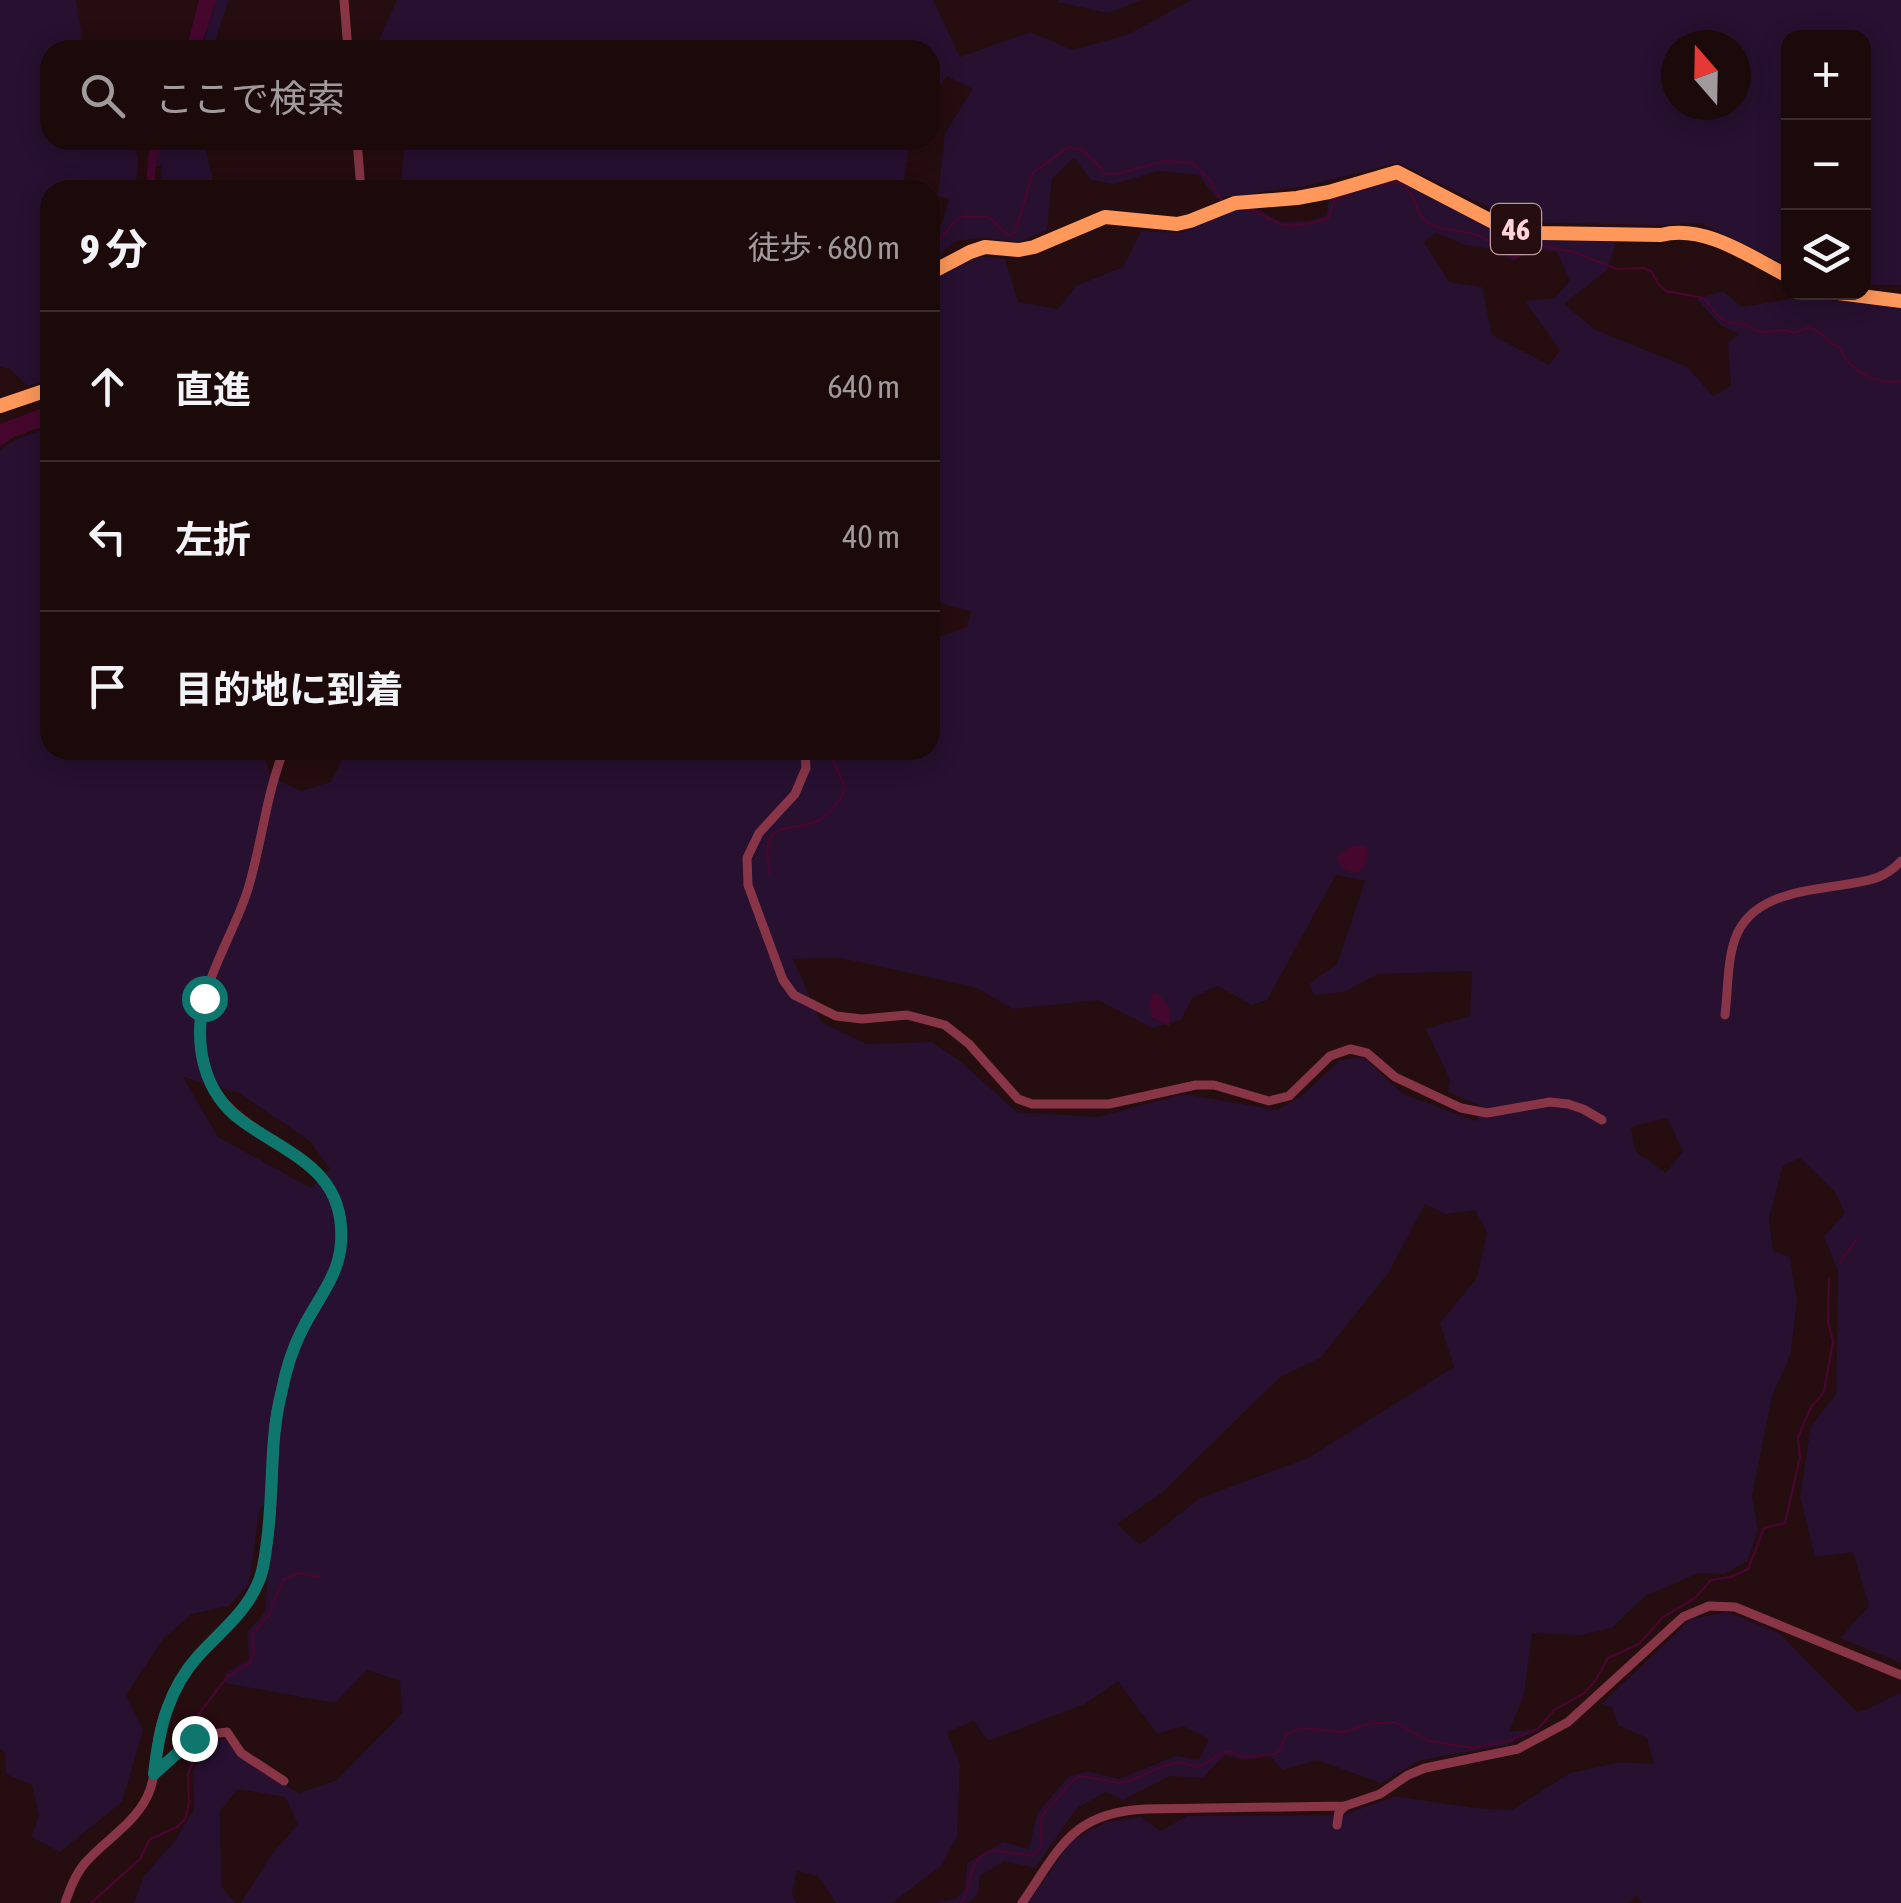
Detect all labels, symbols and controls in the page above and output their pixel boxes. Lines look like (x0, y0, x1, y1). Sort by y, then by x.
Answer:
north arrow (1661, 30, 1751, 120)
map controls (1781, 30, 1871, 300)
button: + (1781, 30, 1871, 120)
search box (40, 40, 940, 150)
icon: search (75, 68, 130, 123)
text: ここで検索 (155, 77, 345, 120)
button: − (1781, 120, 1871, 210)
road number: 46 (1491, 204, 1541, 254)
button: layers (1781, 210, 1871, 300)
text: 9 分 (80, 225, 148, 273)
text: 徒歩 · 680 m (748, 229, 900, 266)
icon: ahead (80, 359, 135, 414)
text: 直進 (175, 368, 251, 411)
text: 640 m (827, 368, 900, 405)
icon: left (80, 509, 135, 564)
text: 左折 (175, 518, 251, 561)
text: 40 m (842, 518, 900, 555)
icon: arrive (80, 659, 135, 714)
text: 目的地に到着 (175, 668, 403, 711)
route start (182, 976, 228, 1022)
route end (172, 1716, 218, 1762)

